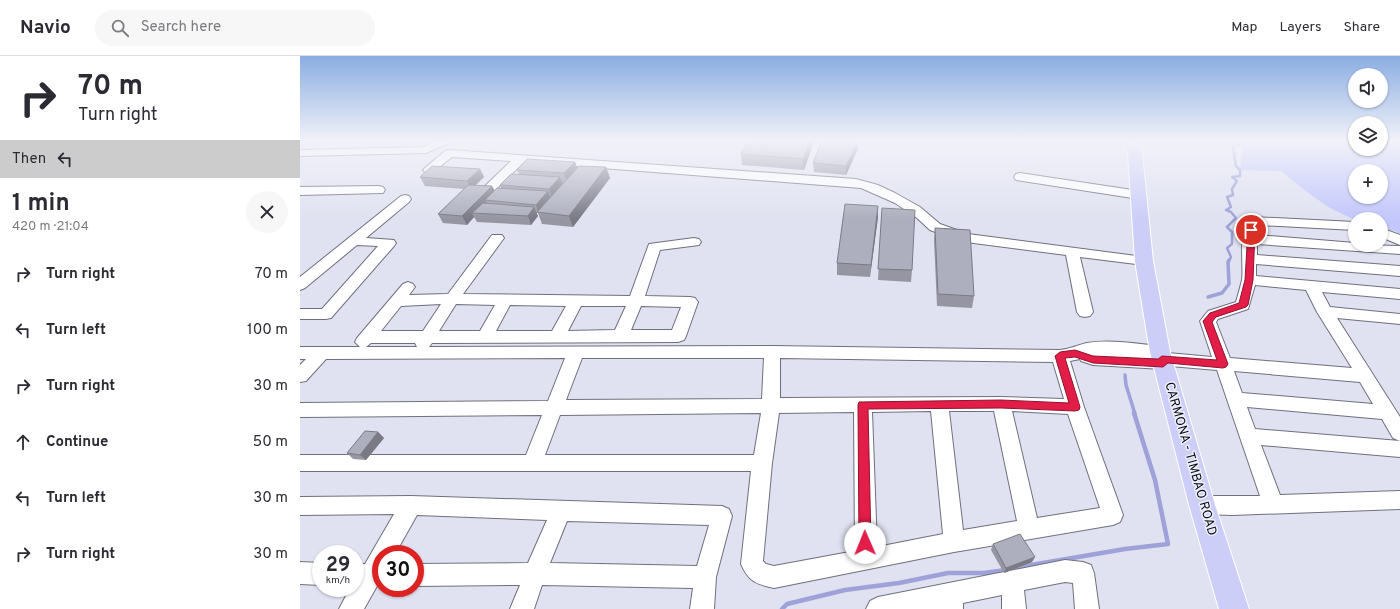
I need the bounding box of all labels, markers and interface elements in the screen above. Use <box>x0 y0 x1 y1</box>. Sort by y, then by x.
search box <box>95 10 375 46</box>
text: Navio <box>20 16 71 40</box>
icon: search <box>109 17 131 39</box>
text: Search here <box>141 18 221 37</box>
text: Map <box>1231 19 1257 36</box>
text: Layers <box>1279 19 1321 36</box>
text: Share <box>1343 19 1380 36</box>
map controls <box>1348 68 1388 252</box>
button: sound <box>1348 68 1388 108</box>
text: 70 m <box>78 69 143 105</box>
icon: right <box>12 72 64 124</box>
text: Turn right <box>78 104 158 127</box>
button: layers <box>1348 116 1388 156</box>
icon: left <box>54 148 76 170</box>
text: Then <box>12 150 46 169</box>
button: + <box>1348 164 1388 204</box>
text: 1 min <box>12 189 70 219</box>
button: close <box>246 191 288 233</box>
button: − <box>1348 212 1388 252</box>
pin <box>1234 213 1268 247</box>
text: 420 m · 21:04 <box>12 219 89 235</box>
icon: arrive <box>1240 219 1262 241</box>
icon: right <box>12 263 34 285</box>
text: Turn right <box>46 265 115 284</box>
text: 70 m <box>255 265 288 284</box>
icon: left <box>12 319 34 341</box>
text: Turn left <box>46 321 106 340</box>
text: 100 m <box>247 321 288 340</box>
icon: right <box>12 375 34 397</box>
text: Turn right <box>46 377 115 396</box>
text: 30 m <box>253 377 288 396</box>
street label: CARMONA - TIMBAO ROAD <box>1160 380 1220 538</box>
icon: ahead <box>12 431 34 453</box>
text: Continue <box>46 433 108 452</box>
text: 50 m <box>253 433 288 452</box>
icon: left <box>12 487 34 509</box>
text: Turn left <box>46 489 106 508</box>
text: 30 m <box>253 489 288 508</box>
position arrow <box>844 522 886 564</box>
icon: right <box>12 543 34 565</box>
text: Turn right <box>46 545 115 564</box>
text: 30 m <box>253 545 288 564</box>
speed limit sign: 30 <box>372 545 424 597</box>
text: 29 <box>326 553 350 579</box>
text: km/h <box>326 574 350 587</box>

